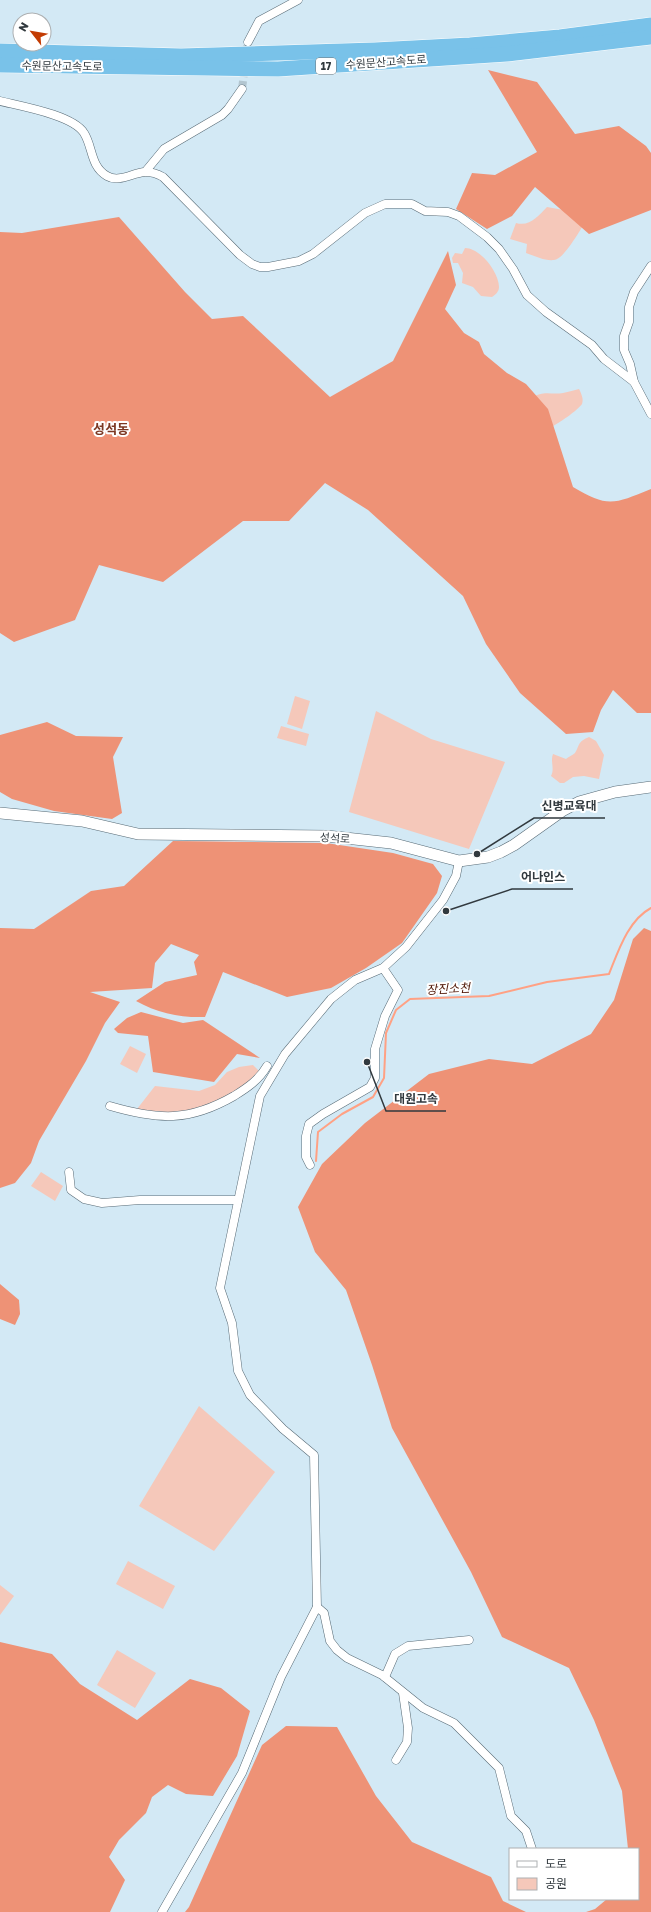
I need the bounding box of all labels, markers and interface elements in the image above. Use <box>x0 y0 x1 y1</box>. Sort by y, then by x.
north arrow <box>12 12 52 52</box>
text: N <box>15 20 31 34</box>
street label: 수원문산고속도로 <box>345 52 427 71</box>
street label: 수원문산고속도로 <box>21 58 103 73</box>
road number: 17 <box>316 58 336 74</box>
district label: 성석동 <box>93 421 129 437</box>
callout: 신병교육대 <box>534 794 605 818</box>
text: 신병교육대 <box>541 798 597 813</box>
street label: 성석로 <box>319 830 351 845</box>
callout: 어나인스 <box>512 865 573 889</box>
text: 어나인스 <box>521 869 565 884</box>
water label: 장진소천 <box>426 980 472 997</box>
callout: 대원고속 <box>386 1087 446 1111</box>
text: 대원고속 <box>394 1091 438 1106</box>
legend <box>509 1848 639 1900</box>
text: 도로 <box>545 1856 567 1871</box>
text: 공원 <box>545 1876 567 1891</box>

